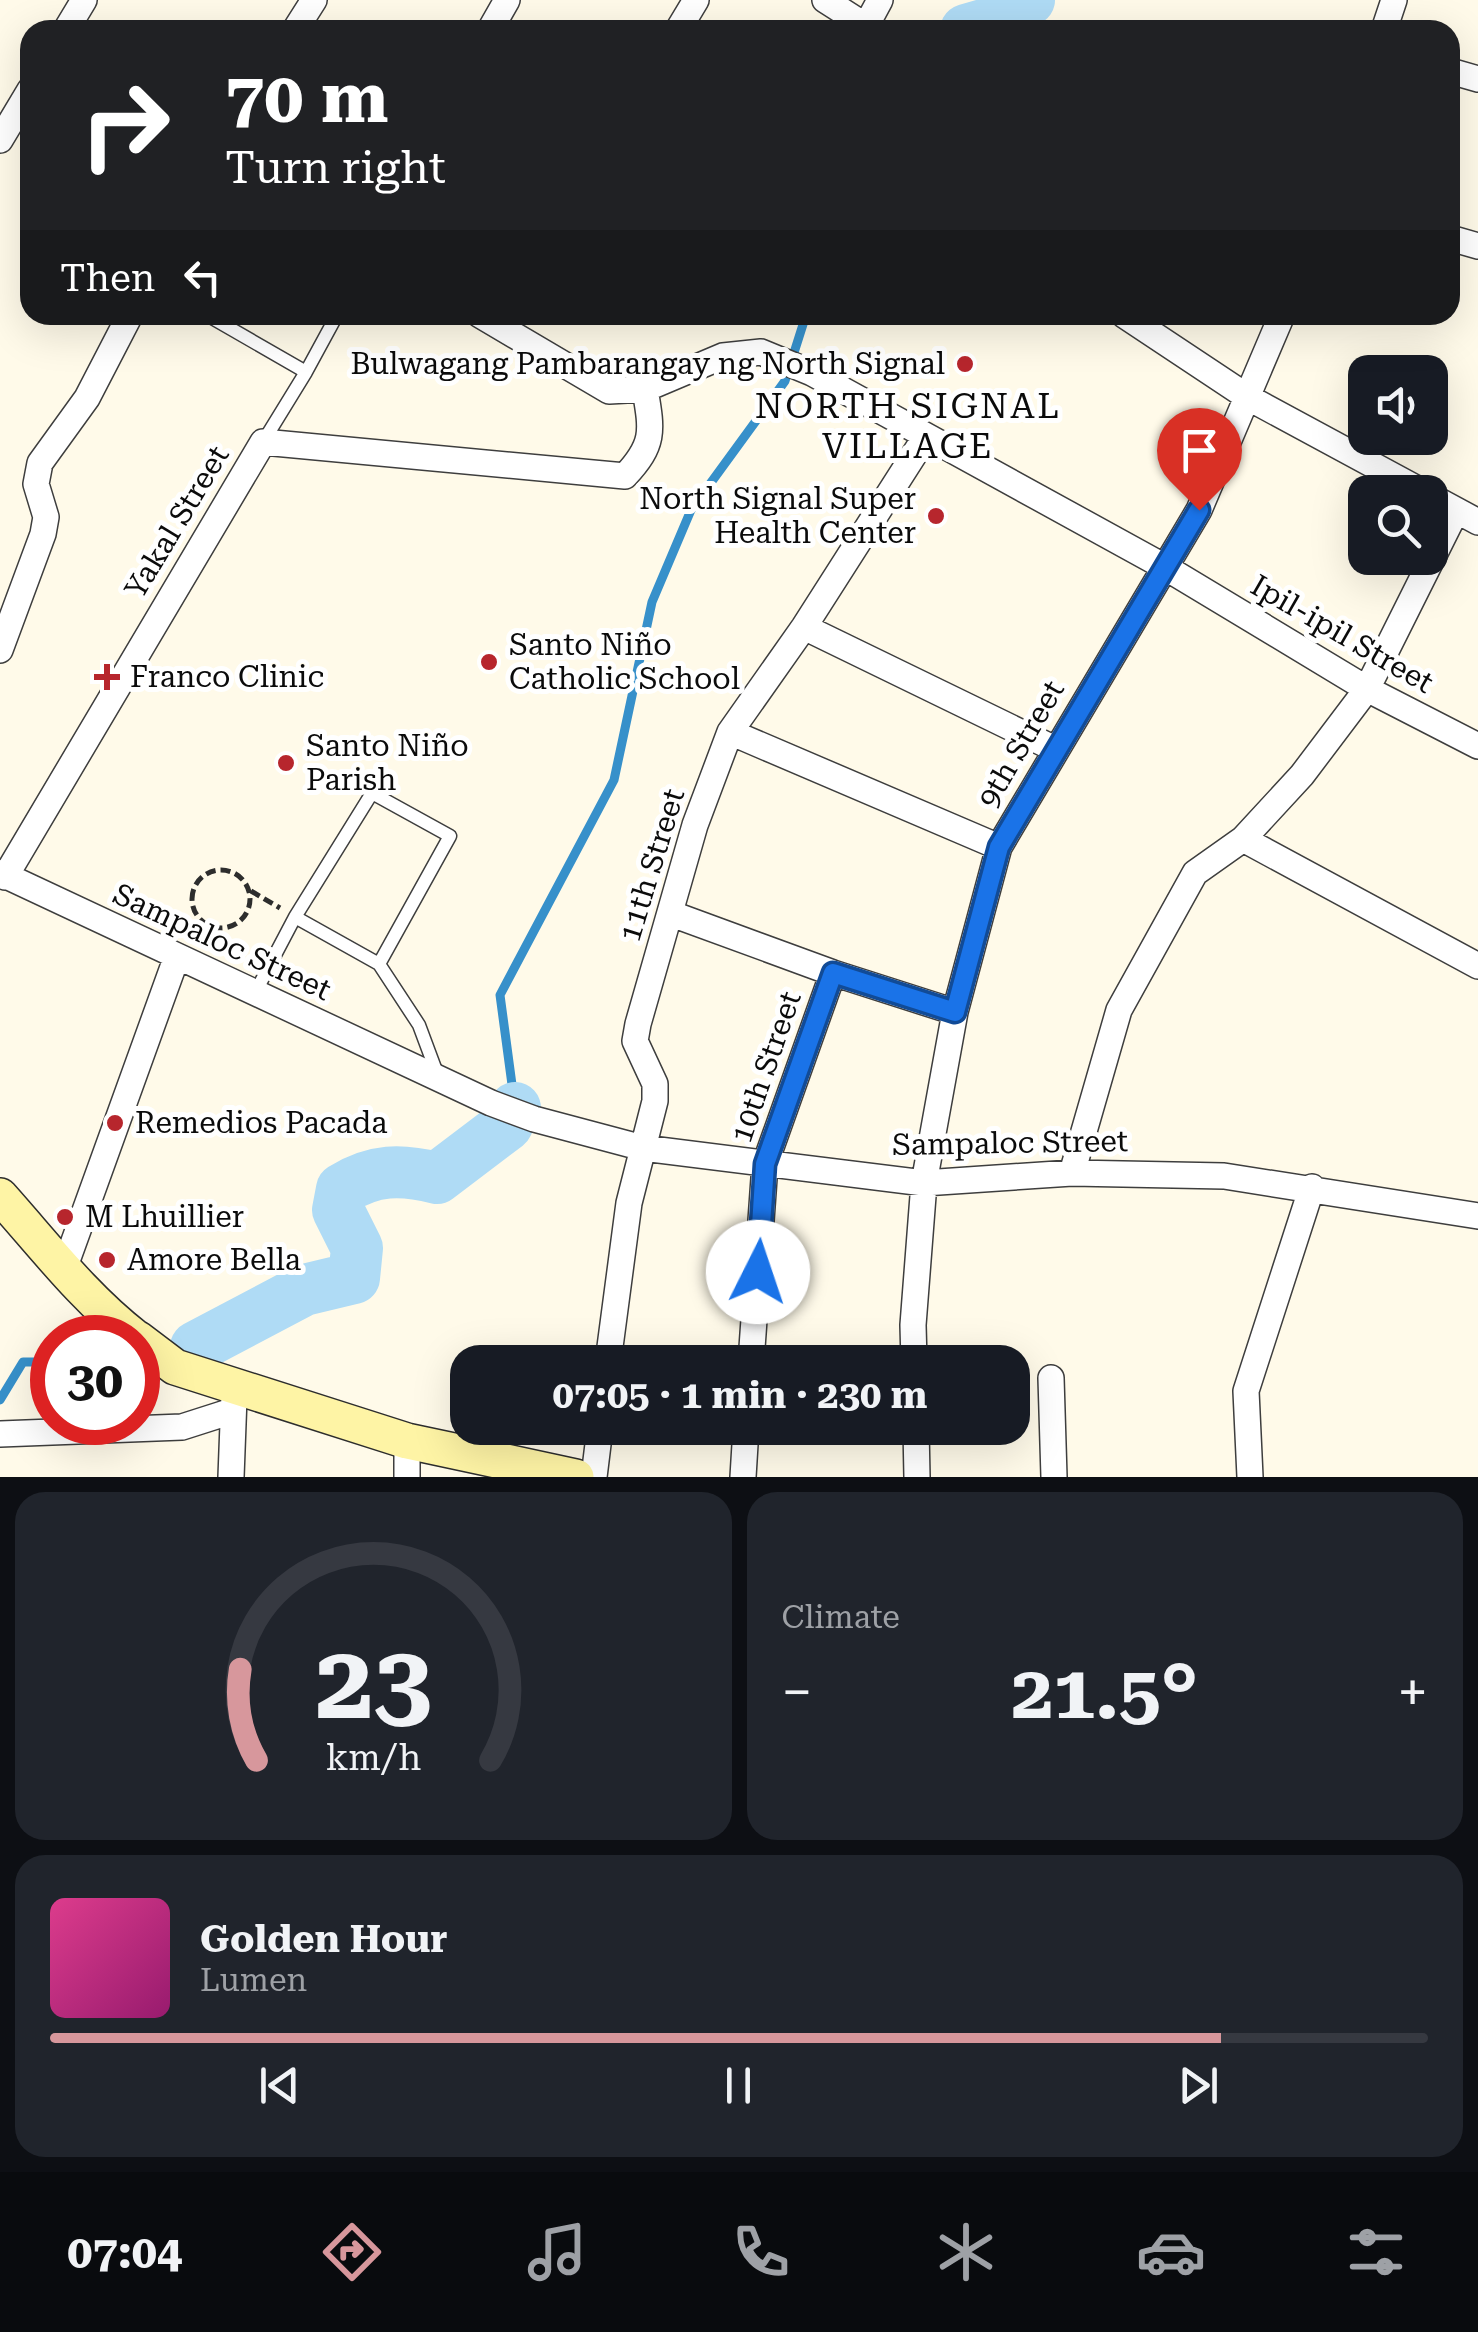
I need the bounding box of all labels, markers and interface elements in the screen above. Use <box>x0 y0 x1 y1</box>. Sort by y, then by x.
text: 70 m <box>225 57 389 139</box>
icon: right <box>60 60 190 190</box>
text: Turn right <box>225 141 446 194</box>
icon: left <box>175 250 230 305</box>
text: Then <box>60 256 155 300</box>
place label: Bulwagang Pambarangay ng North Signal <box>351 346 945 381</box>
marker: Bulwagang Pambarangay ng North Signal <box>954 353 976 375</box>
map controls <box>1348 355 1448 575</box>
button: sound <box>1348 355 1448 455</box>
district label: NORTH SIGNAL VILLAGE <box>755 386 1061 467</box>
pin <box>1157 408 1242 511</box>
icon: arrive <box>1172 423 1227 478</box>
street label: Yakal Street <box>117 439 236 604</box>
button: search <box>1348 475 1448 575</box>
place label: North Signal Super Health Center <box>639 481 916 550</box>
marker: North Signal Super Health Center <box>925 505 947 527</box>
street label: Ipil-ipil Street <box>1245 567 1440 700</box>
place label: Santo Niño Catholic School <box>509 627 740 696</box>
marker: Santo Niño Catholic School <box>478 651 500 673</box>
place label: Franco Clinic <box>130 659 324 694</box>
marker: Franco Clinic <box>94 664 120 690</box>
street label: 9th Street <box>970 674 1071 814</box>
place label: Santo Niño Parish <box>306 728 469 797</box>
marker: Santo Niño Parish <box>275 752 297 774</box>
street label: 11th Street <box>612 784 691 945</box>
street label: Sampaloc Street <box>108 876 337 1007</box>
street label: 10th Street <box>723 987 808 1147</box>
place label: Remedios Pacada <box>135 1105 388 1140</box>
marker: Remedios Pacada <box>104 1112 126 1134</box>
street label: Sampaloc Street <box>892 1123 1128 1162</box>
place label: M Lhuillier <box>85 1199 244 1234</box>
marker: M Lhuillier <box>54 1206 76 1228</box>
position arrow <box>706 1220 810 1324</box>
place label: Amore Bella <box>127 1242 301 1277</box>
marker: Amore Bella <box>96 1249 118 1271</box>
speed limit sign: 30 <box>30 1315 160 1445</box>
text: 07:05 · 1 min · 230 m <box>553 1373 927 1417</box>
text: Climate <box>782 1598 900 1636</box>
text: 23 <box>315 1622 431 1743</box>
text: 21.5° <box>1011 1648 1198 1736</box>
text: − <box>782 1660 812 1724</box>
text: + <box>1397 1660 1428 1724</box>
text: km/h <box>325 1737 421 1779</box>
text: Golden Hour <box>200 1917 448 1961</box>
text: Lumen <box>200 1961 307 1999</box>
icon: previous <box>252 2058 307 2113</box>
icon: pause <box>711 2058 766 2113</box>
icon: next <box>1171 2058 1226 2113</box>
icon: directions <box>317 2217 387 2287</box>
icon: music <box>522 2217 592 2287</box>
icon: phone <box>726 2217 796 2287</box>
icon: climate <box>931 2217 1001 2287</box>
icon: car <box>1136 2217 1206 2287</box>
icon: filters <box>1341 2217 1411 2287</box>
text: 07:04 <box>67 2226 182 2279</box>

